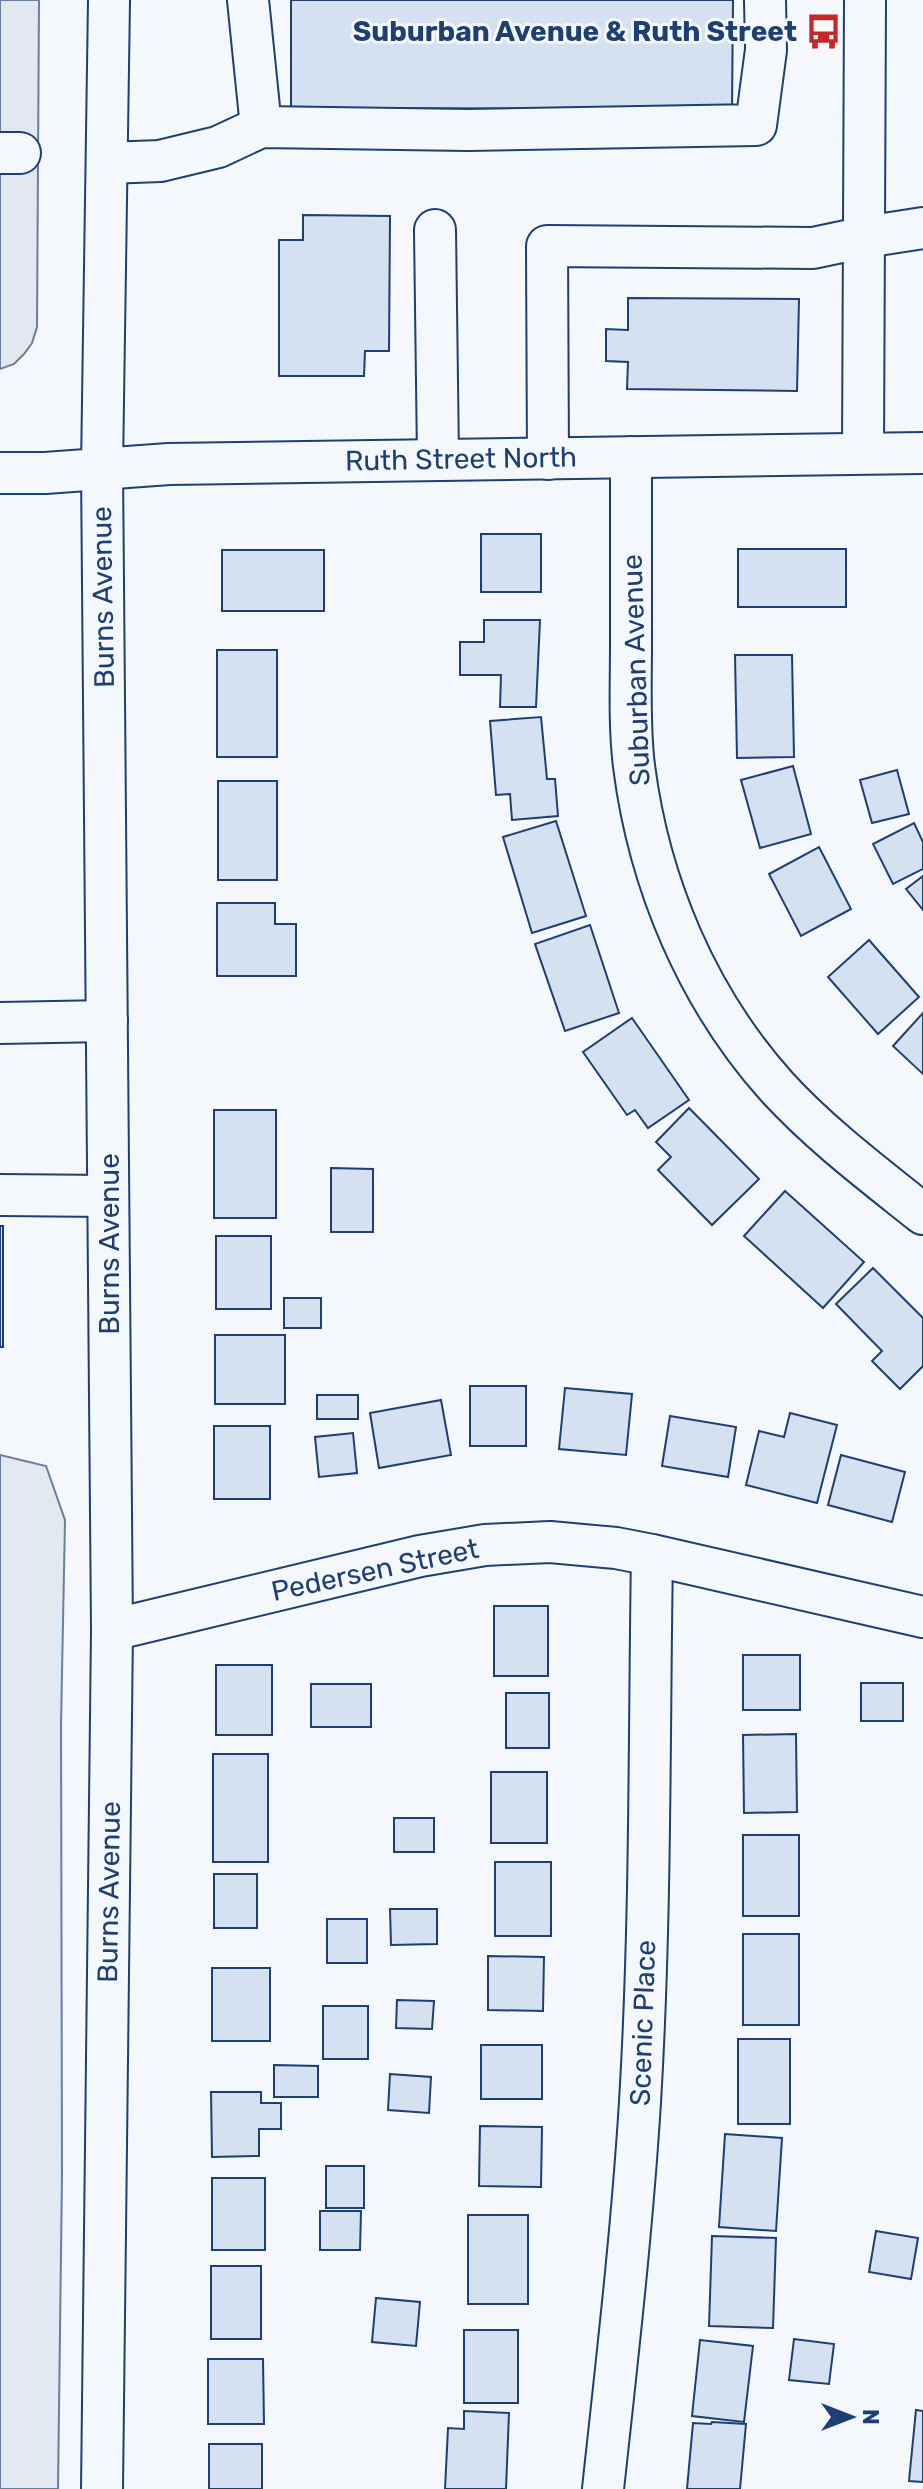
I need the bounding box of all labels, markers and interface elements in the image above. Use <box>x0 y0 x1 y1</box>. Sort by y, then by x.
bus stop icon: Suburban Avenue & Ruth Street <box>804 12 842 50</box>
place label: Suburban Avenue & Ruth Street <box>353 15 797 48</box>
street label: Ruth Street North <box>345 440 577 478</box>
street label: Burns Avenue <box>85 506 121 688</box>
street label: Suburban Avenue <box>615 554 657 786</box>
street label: Burns Avenue <box>93 1153 126 1335</box>
street label: Pedersen Street <box>268 1532 482 1608</box>
street label: Burns Avenue <box>91 1801 127 1983</box>
street label: Scenic Place <box>624 1939 662 2107</box>
north arrow <box>811 2377 891 2457</box>
text: N <box>857 2409 884 2425</box>

